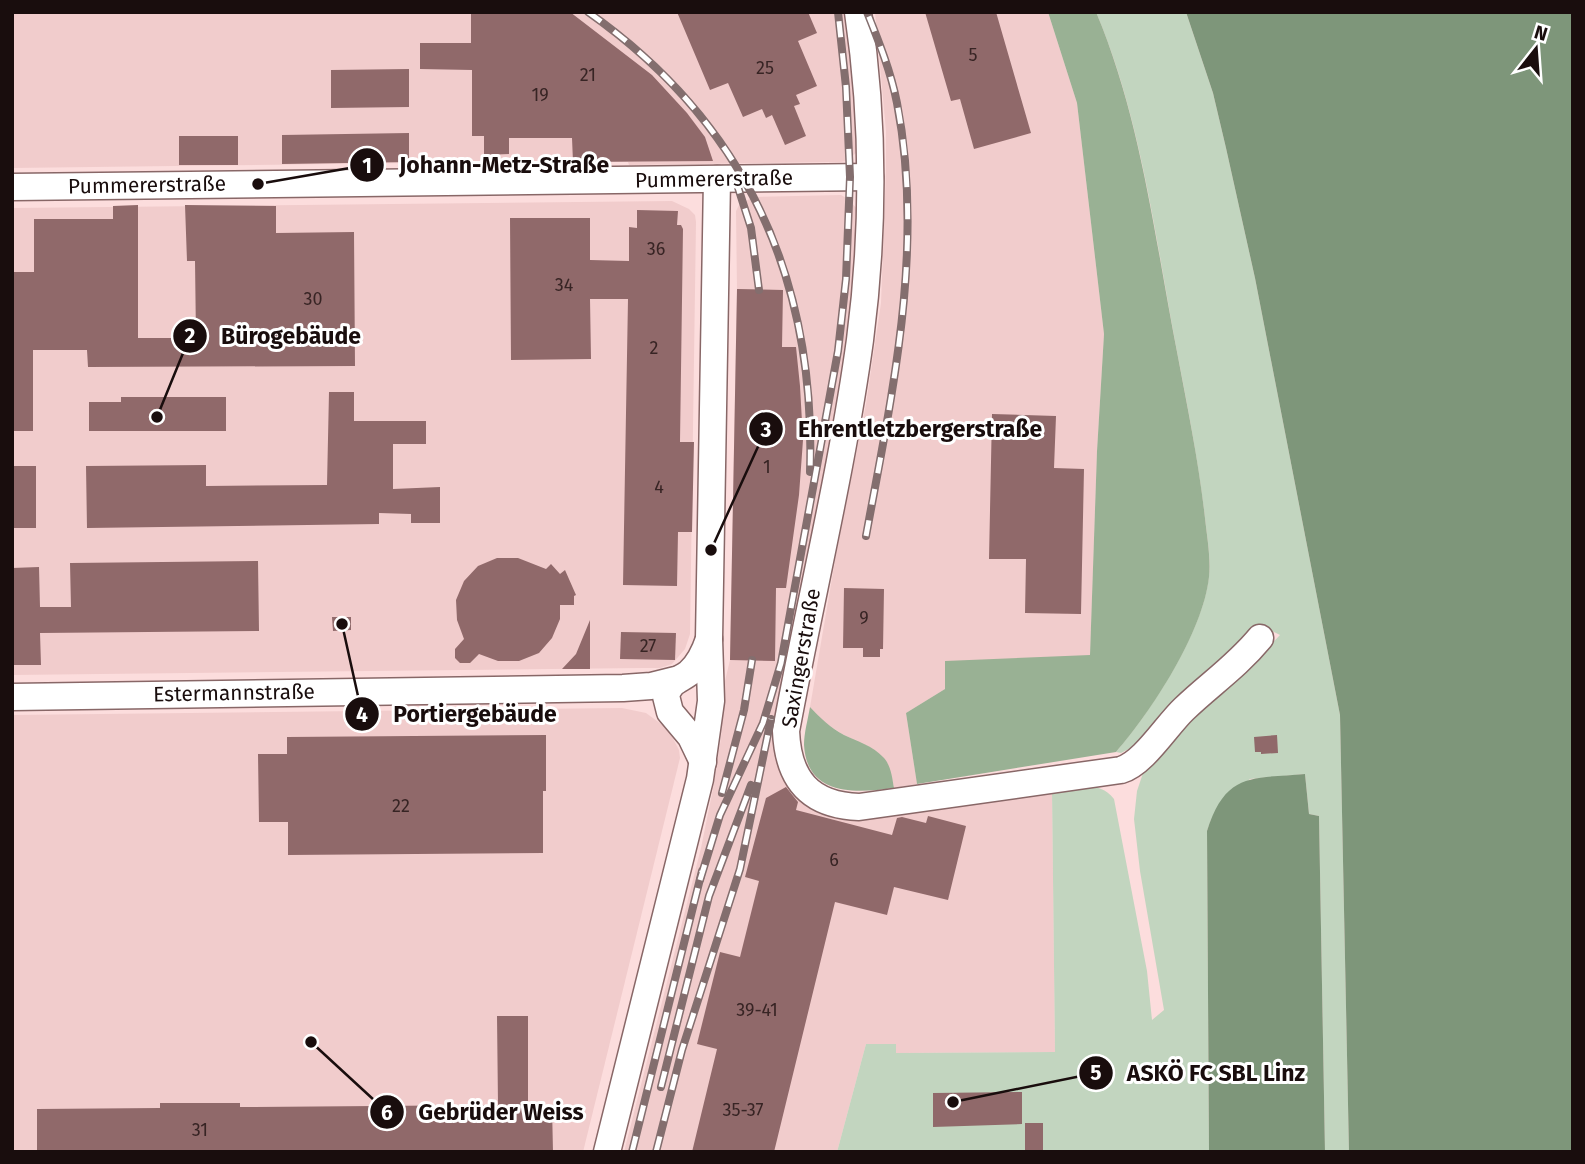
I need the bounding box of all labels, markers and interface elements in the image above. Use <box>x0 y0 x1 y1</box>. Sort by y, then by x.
north arrow <box>1501 14 1571 84</box>
text: N <box>1531 20 1550 46</box>
house number: 5 <box>968 44 978 66</box>
house number: 25 <box>756 57 774 79</box>
house number: 21 <box>580 64 596 86</box>
house number: 19 <box>531 84 549 106</box>
callout: Johann-Metz-Straße <box>349 143 623 187</box>
text: Johann-Metz-Straße <box>398 151 609 179</box>
text: 1 <box>362 153 372 179</box>
street label: Pummererstraße <box>635 165 793 193</box>
street label: Pummererstraße <box>68 171 226 199</box>
house number: 36 <box>647 238 665 260</box>
house number: 34 <box>555 274 574 296</box>
house number: 30 <box>303 288 323 310</box>
callout: Bürogebäude <box>172 314 375 358</box>
text: Bürogebäude <box>221 322 361 350</box>
text: 2 <box>185 323 196 349</box>
house number: 2 <box>650 337 659 359</box>
callout: Ehrentletzbergerstraße <box>749 407 1056 451</box>
text: Ehrentletzbergerstraße <box>798 415 1042 443</box>
text: 3 <box>760 417 772 443</box>
house number: 1 <box>763 456 771 478</box>
house number: 4 <box>654 476 664 498</box>
street label: Saxingerstraße <box>776 586 826 730</box>
house number: 9 <box>859 607 869 629</box>
house number: 27 <box>640 635 656 657</box>
street label: Estermannstraße <box>153 679 315 707</box>
callout: Portiergebäude <box>344 692 570 736</box>
text: Portiergebäude <box>393 700 557 728</box>
text: 4 <box>356 702 368 728</box>
house number: 22 <box>392 795 410 817</box>
house number: 6 <box>829 849 839 871</box>
house number: 39-41 <box>736 999 778 1021</box>
callout: ASKÖ FC SBL Linz <box>1078 1051 1319 1095</box>
text: ASKÖ FC SBL Linz <box>1126 1059 1306 1087</box>
text: 5 <box>1090 1060 1102 1086</box>
callout: Gebrüder Weiss <box>369 1090 598 1134</box>
text: Gebrüder Weiss <box>418 1098 584 1126</box>
house number: 35-37 <box>722 1099 764 1121</box>
text: 6 <box>381 1100 393 1126</box>
house number: 31 <box>192 1119 208 1141</box>

